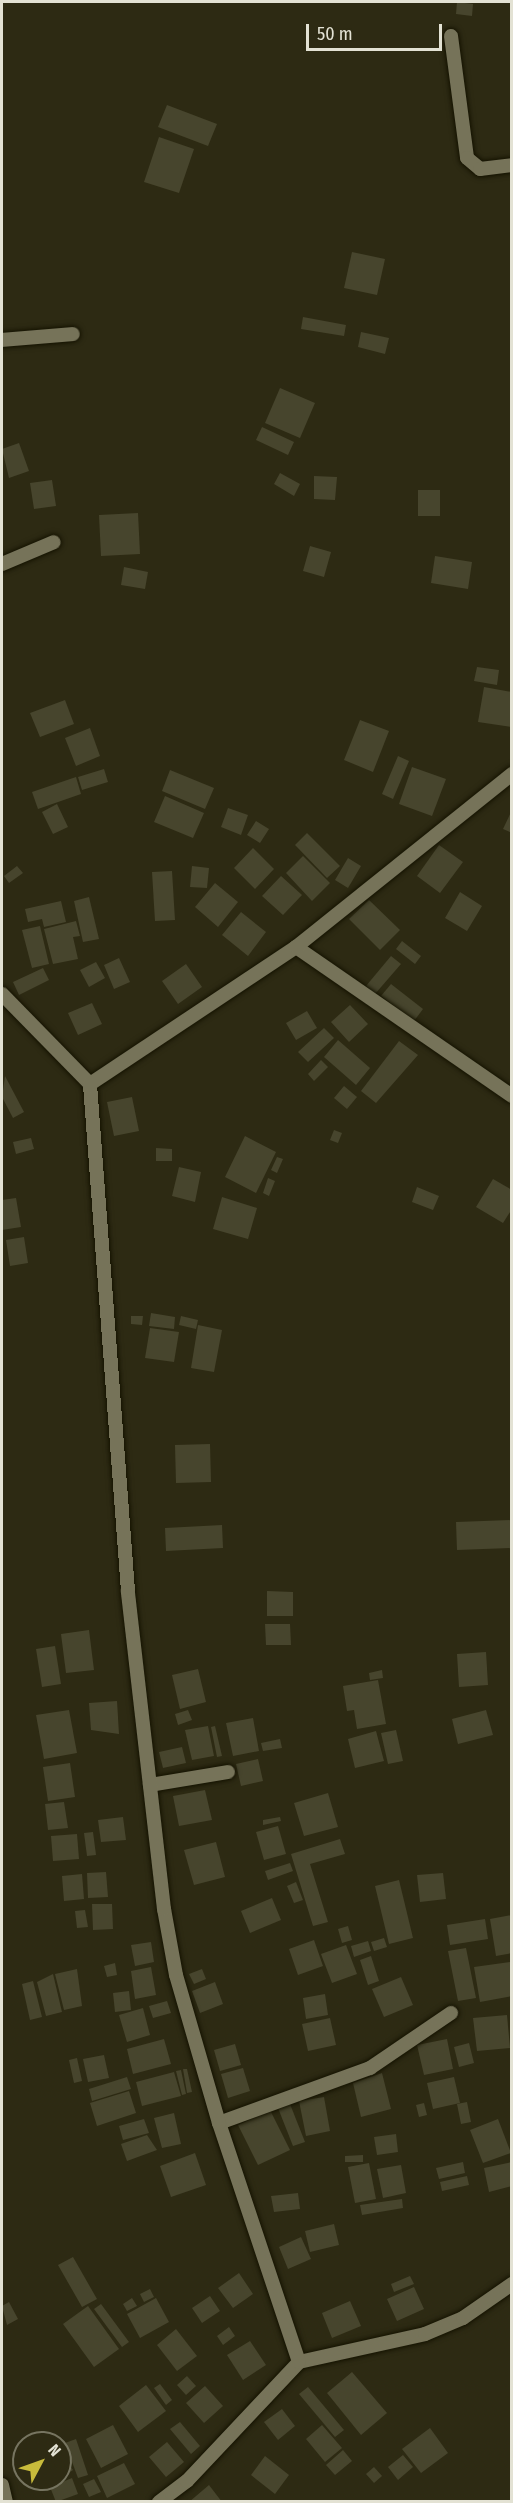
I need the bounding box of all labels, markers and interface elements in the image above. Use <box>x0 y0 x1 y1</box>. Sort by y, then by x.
scale bar <box>309 12 446 50</box>
text: 50 m <box>317 23 353 45</box>
north arrow <box>12 2431 72 2491</box>
text: N <box>44 2440 65 2460</box>

